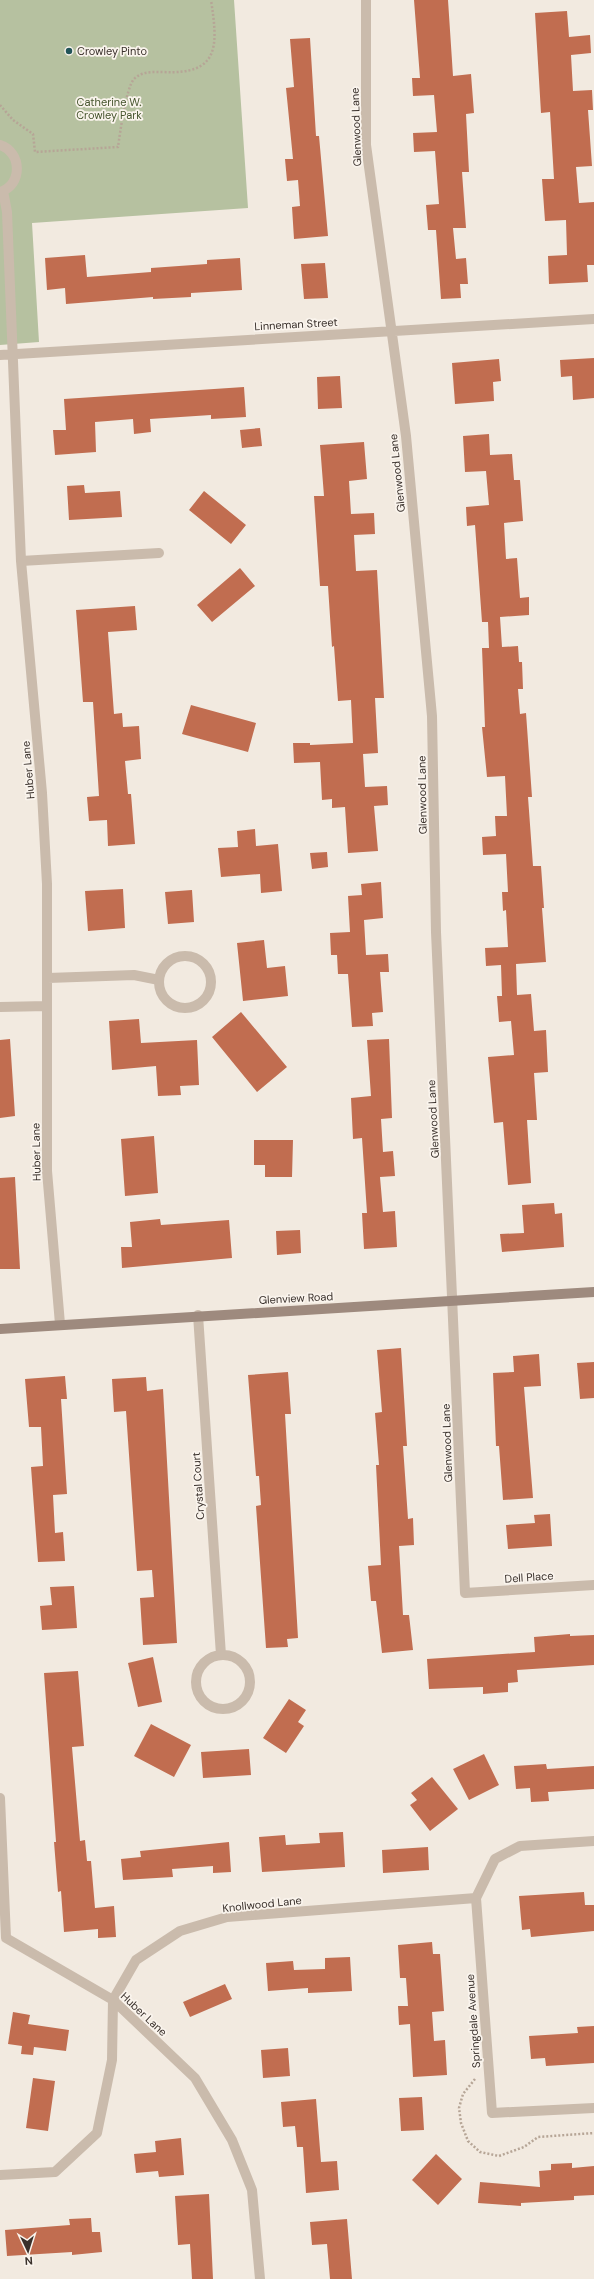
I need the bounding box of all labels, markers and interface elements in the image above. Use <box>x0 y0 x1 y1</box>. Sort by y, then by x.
place label: Crowley Pinto <box>77 44 147 58</box>
marker: Crowley Pinto <box>64 46 74 56</box>
street label: Glenwood Lane <box>348 87 364 167</box>
park label: Catherine W. Crowley Park <box>76 95 142 122</box>
street label: Linneman Street <box>254 315 338 333</box>
street label: Glenwood Lane <box>386 433 408 513</box>
street label: Huber Lane <box>18 740 38 800</box>
street label: Glenwood Lane <box>414 756 430 834</box>
street label: Glenwood Lane <box>424 1079 442 1159</box>
street label: Huber Lane <box>28 1123 44 1181</box>
street label: Glenview Road <box>258 1289 334 1307</box>
street label: Glenwood Lane <box>439 1403 455 1483</box>
street label: Crystal Court <box>189 1452 207 1520</box>
street label: Dell Place <box>504 1568 554 1586</box>
street label: Knollwood Lane <box>222 1893 302 1915</box>
street label: Springdale Avenue <box>463 1974 483 2068</box>
street label: Huber Lane <box>118 1989 170 2039</box>
north arrow <box>8 2231 48 2271</box>
text: N <box>24 2254 33 2268</box>

